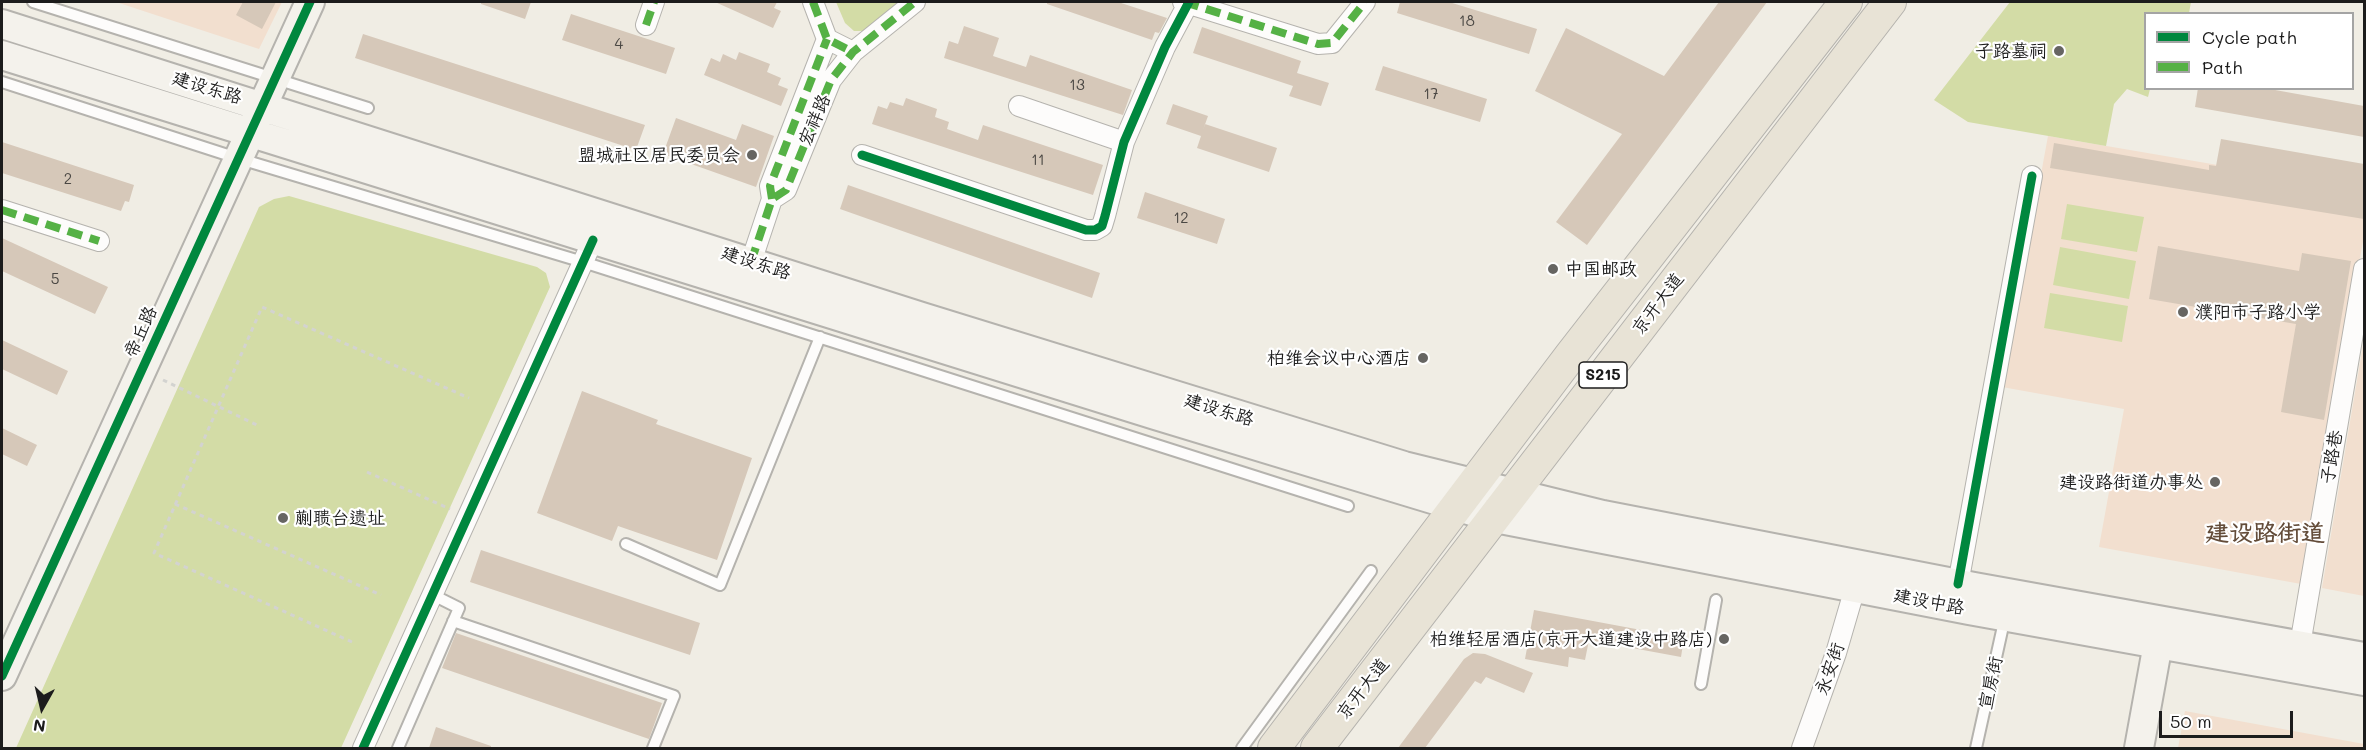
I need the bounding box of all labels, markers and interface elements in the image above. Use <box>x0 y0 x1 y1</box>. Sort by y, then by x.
house number: 18 <box>1459 12 1475 30</box>
legend <box>2144 12 2354 90</box>
text: Cycle path <box>2202 25 2297 49</box>
house number: 4 <box>615 35 623 53</box>
place label: 子路墓祠 <box>1975 40 2047 62</box>
marker: 子路墓祠 <box>2052 44 2066 58</box>
text: Path <box>2202 55 2242 79</box>
street label: 建设东路 <box>169 67 245 109</box>
house number: 13 <box>1069 76 1085 94</box>
house number: 17 <box>1423 85 1439 103</box>
street label: 宏祥路 <box>795 91 835 149</box>
place label: 盟城社区居民委员会 <box>578 144 740 166</box>
marker: 盟城社区居民委员会 <box>745 148 759 162</box>
house number: 11 <box>1031 151 1045 169</box>
house number: 2 <box>64 170 72 188</box>
house number: 12 <box>1173 209 1189 227</box>
street label: 建设东路 <box>718 242 794 284</box>
place label: 中国邮政 <box>1565 258 1637 280</box>
marker: 中国邮政 <box>1546 262 1560 276</box>
street label: 京开大道 <box>1628 269 1688 339</box>
house number: 5 <box>51 270 59 288</box>
place label: 濮阳市子路小学 <box>2195 301 2321 323</box>
street label: 帝丘路 <box>120 303 162 361</box>
marker: 濮阳市子路小学 <box>2176 305 2190 319</box>
place label: 柏维会议中心酒店 <box>1267 347 1411 369</box>
marker: 柏维会议中心酒店 <box>1416 351 1430 365</box>
road number: S215 <box>1579 362 1627 388</box>
street label: 建设东路 <box>1181 389 1257 431</box>
street label: 子路巷 <box>2317 429 2347 485</box>
place label: 建设路街道办事处 <box>2059 471 2203 493</box>
marker: 建设路街道办事处 <box>2208 475 2222 489</box>
place label: 蒯聩台遗址 <box>295 507 385 529</box>
marker: 蒯聩台遗址 <box>276 511 290 525</box>
district label: 建设路街道 <box>2205 520 2325 548</box>
street label: 建设中路 <box>1892 585 1966 619</box>
place label: 柏维轻居酒店(京开大道建设中路店) <box>1430 628 1712 650</box>
marker: 柏维轻居酒店(京开大道建设中路店) <box>1717 632 1731 646</box>
street label: 永安街 <box>1811 640 1849 698</box>
street label: 京开大道 <box>1332 654 1394 724</box>
street label: 宣房街 <box>1975 654 2007 712</box>
north arrow <box>12 678 72 738</box>
scale bar <box>2162 699 2296 737</box>
text: 50 m <box>2170 709 2212 733</box>
text: N <box>32 715 47 738</box>

